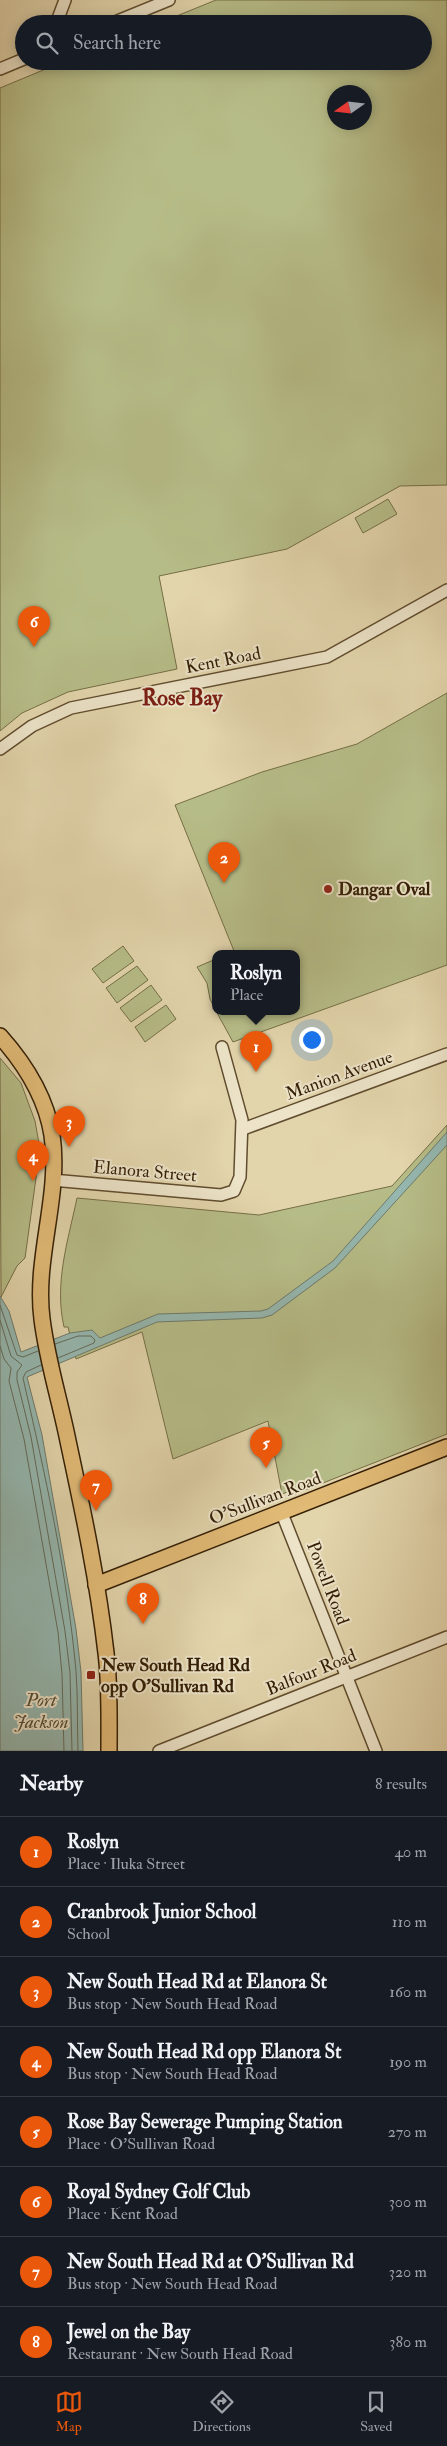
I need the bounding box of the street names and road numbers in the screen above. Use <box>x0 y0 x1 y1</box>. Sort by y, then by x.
street label: Kent Road <box>183 642 263 679</box>
street label: Manion Avenue <box>282 1045 396 1106</box>
street label: Elanora Street <box>92 1156 198 1188</box>
street label: O'Sullivan Road <box>206 1467 325 1530</box>
street label: Powell Road <box>301 1538 354 1628</box>
street label: Balfour Road <box>263 1644 360 1701</box>

